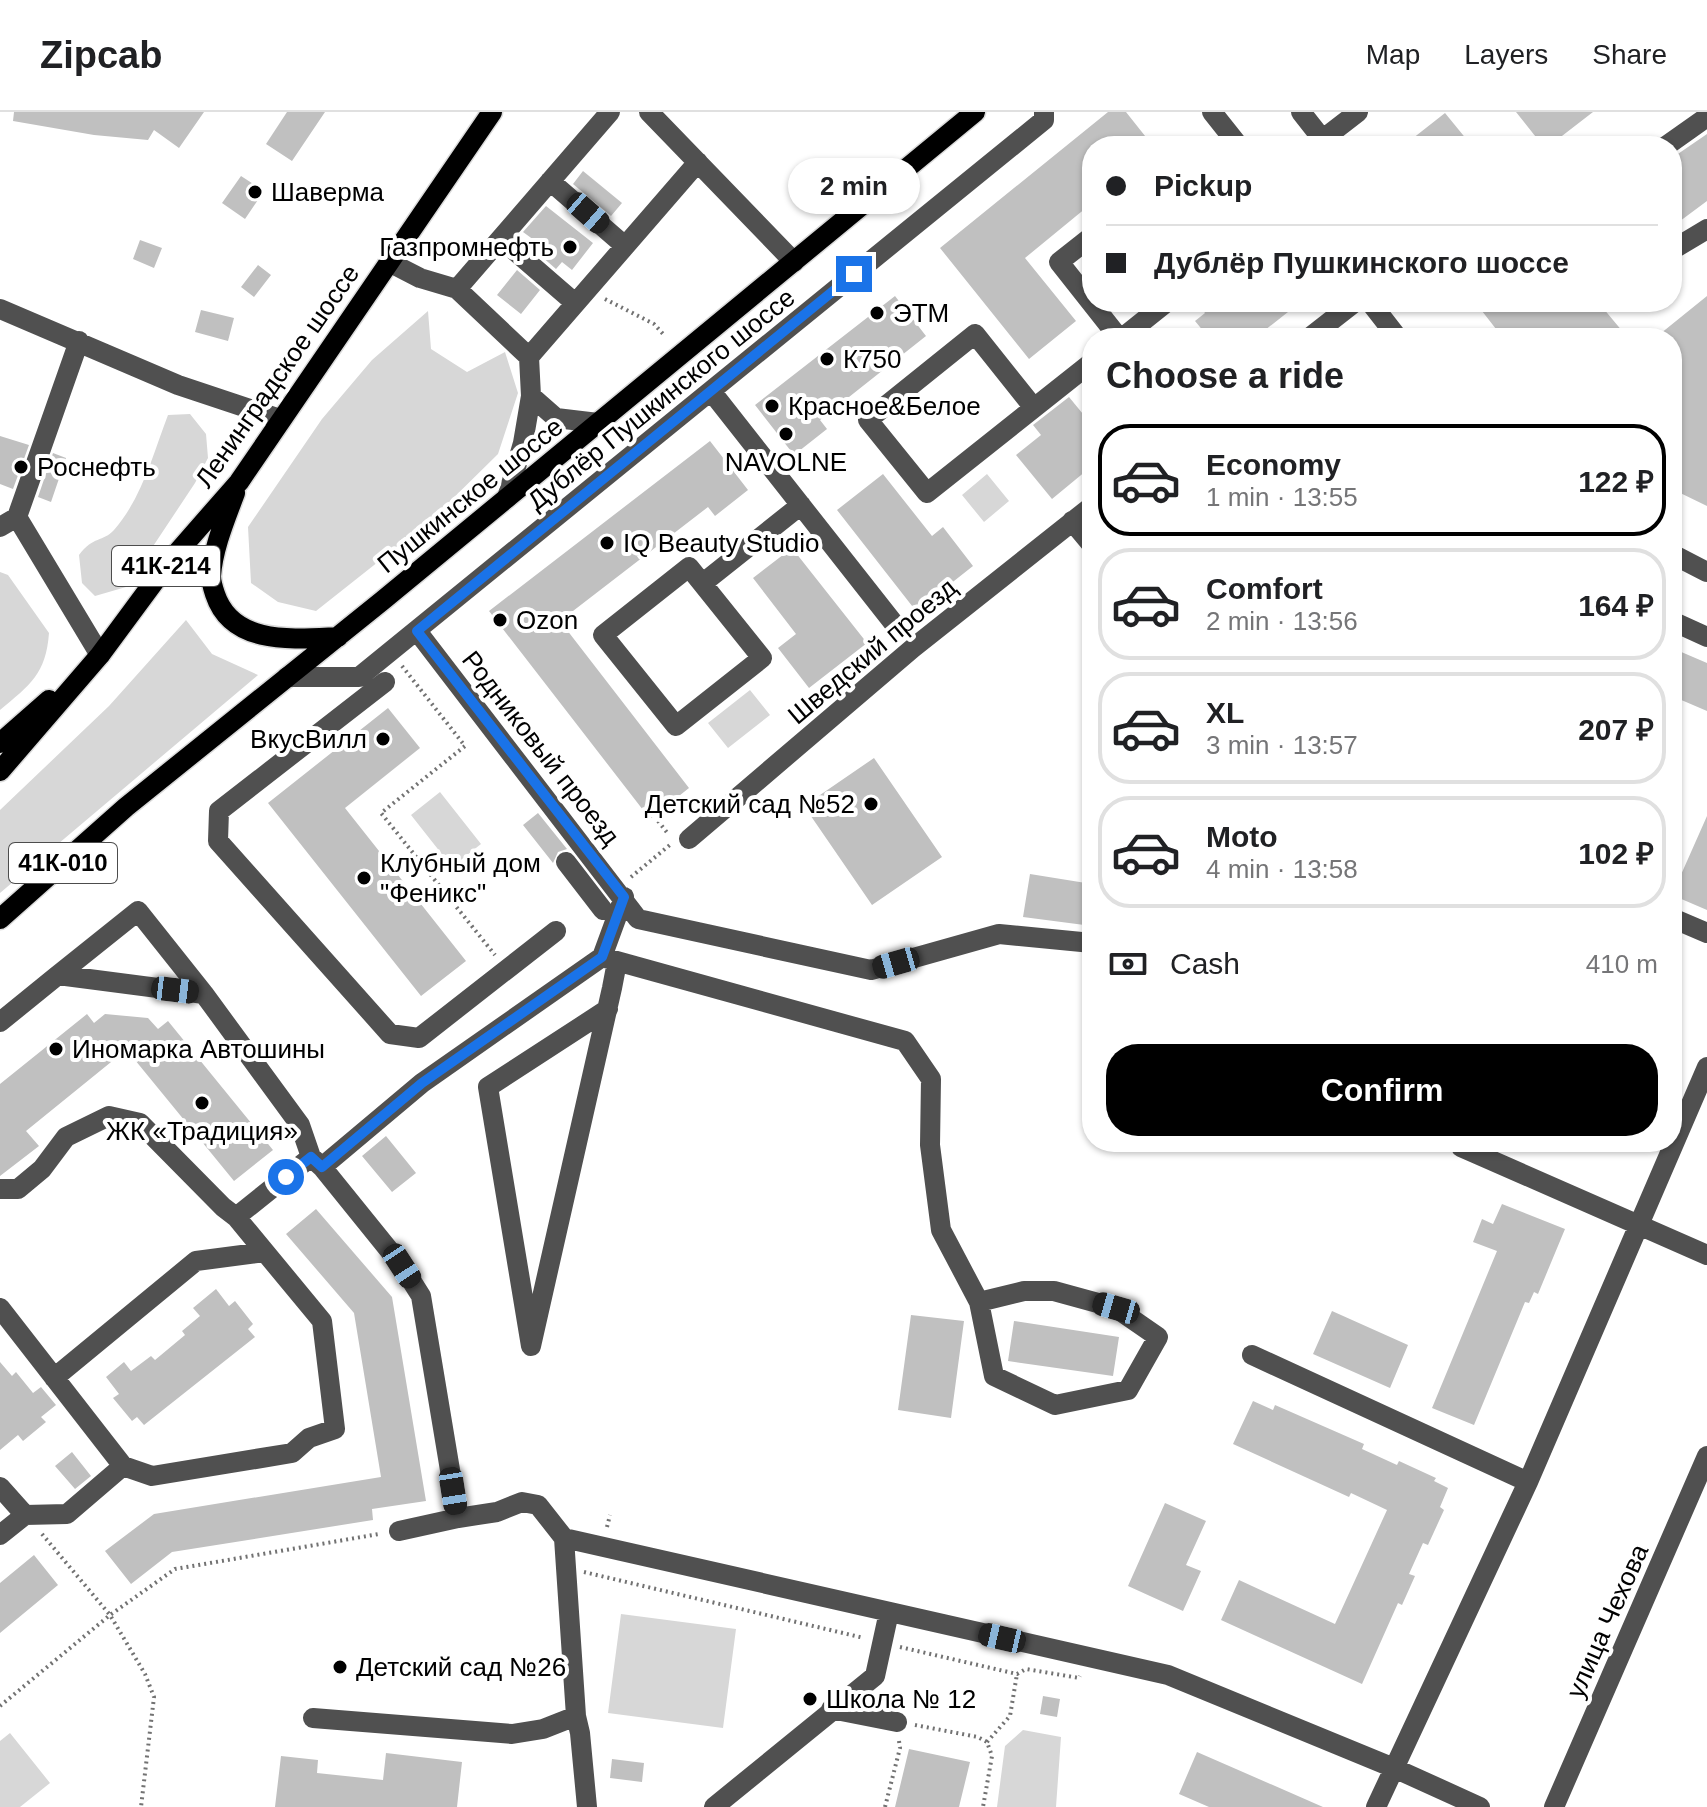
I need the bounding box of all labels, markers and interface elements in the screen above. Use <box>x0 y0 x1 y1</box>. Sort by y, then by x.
text: Zipcab <box>40 34 162 76</box>
text: Map <box>1366 39 1420 70</box>
text: Layers <box>1464 39 1548 70</box>
text: Share <box>1592 39 1667 70</box>
callout: 2 min <box>788 158 920 214</box>
text: Pickup <box>1154 169 1252 202</box>
text: 2 min <box>820 171 888 201</box>
place label: Шаверма <box>271 177 385 207</box>
marker: Шаверма <box>246 183 264 201</box>
car <box>562 188 614 238</box>
place label: Газпромнефть <box>379 232 554 262</box>
marker: Газпромнефть <box>561 238 579 256</box>
text: Дублёр Пушкинского шоссе <box>1154 246 1569 279</box>
route end <box>836 256 872 292</box>
street label: Ленинградское шоссе <box>189 259 365 493</box>
street label: Дублёр Пушкинского шоссе <box>521 282 801 516</box>
place label: ЭТМ <box>893 298 949 328</box>
marker: ЭТМ <box>868 304 886 322</box>
place label: К750 <box>843 344 902 374</box>
marker: К750 <box>818 350 836 368</box>
text: Choose a ride <box>1106 355 1344 396</box>
place label: Красное&Белое <box>788 391 981 421</box>
marker: Красное&Белое <box>763 397 781 415</box>
street label: Пушкинское шоссе <box>371 411 569 579</box>
marker: NAVOLNE <box>777 425 795 443</box>
icon: car <box>1110 444 1182 516</box>
place label: NAVOLNE <box>725 447 847 477</box>
text: Economy <box>1206 448 1341 481</box>
place label: Роснефть <box>37 452 156 482</box>
marker: Роснефть <box>12 458 30 476</box>
text: 122 ₽ <box>1578 465 1654 498</box>
text: 1 min · 13:55 <box>1206 482 1358 512</box>
place label: IQ Beauty Studio <box>623 528 820 558</box>
marker: IQ Beauty Studio <box>598 534 616 552</box>
road number: 41К-214 <box>112 546 220 586</box>
icon: car <box>1110 568 1182 640</box>
street label: Шведский проезд <box>782 572 962 730</box>
text: Comfort <box>1206 572 1323 605</box>
text: 164 ₽ <box>1578 589 1654 622</box>
place label: Ozon <box>516 605 578 635</box>
text: 2 min · 13:56 <box>1206 606 1358 636</box>
marker: Ozon <box>491 611 509 629</box>
street label: Родниковый проезд <box>456 645 626 851</box>
icon: car <box>1110 692 1182 764</box>
text: XL <box>1206 696 1244 729</box>
text: 207 ₽ <box>1578 713 1654 746</box>
place label: ВкусВилл <box>250 724 367 754</box>
marker: ВкусВилл <box>374 730 392 748</box>
text: 3 min · 13:57 <box>1206 730 1358 760</box>
place label: Детский сад №52 <box>645 789 855 819</box>
marker: Детский сад №52 <box>862 795 880 813</box>
icon: car <box>1110 816 1182 888</box>
text: Moto <box>1206 820 1278 853</box>
text: 102 ₽ <box>1578 837 1654 870</box>
road number: 41К-010 <box>9 843 117 883</box>
place label: Клубный дом "Феникс" <box>380 848 541 908</box>
text: 4 min · 13:58 <box>1206 854 1358 884</box>
marker: Клубный дом "Феникс" <box>355 869 373 887</box>
icon: cash <box>1106 942 1150 986</box>
car <box>870 945 922 981</box>
text: Cash <box>1170 947 1240 980</box>
text: 410 m <box>1586 949 1658 979</box>
car <box>150 975 200 1005</box>
place label: Иномарка Автошины <box>72 1034 325 1064</box>
marker: Иномарка Автошины <box>47 1040 65 1058</box>
button: Confirm <box>1106 1044 1658 1136</box>
marker: ЖК «Традиция» <box>193 1094 211 1112</box>
place label: ЖК «Традиция» <box>106 1116 298 1146</box>
route start <box>268 1159 304 1195</box>
car <box>379 1239 425 1293</box>
car <box>1090 1290 1142 1326</box>
car <box>437 1465 469 1517</box>
street label: улица Чехова <box>1560 1539 1654 1703</box>
car <box>976 1621 1028 1655</box>
place label: Детский сад №26 <box>356 1652 566 1682</box>
marker: Детский сад №26 <box>331 1658 349 1676</box>
place label: Школа № 12 <box>826 1684 976 1714</box>
marker: Школа № 12 <box>801 1690 819 1708</box>

